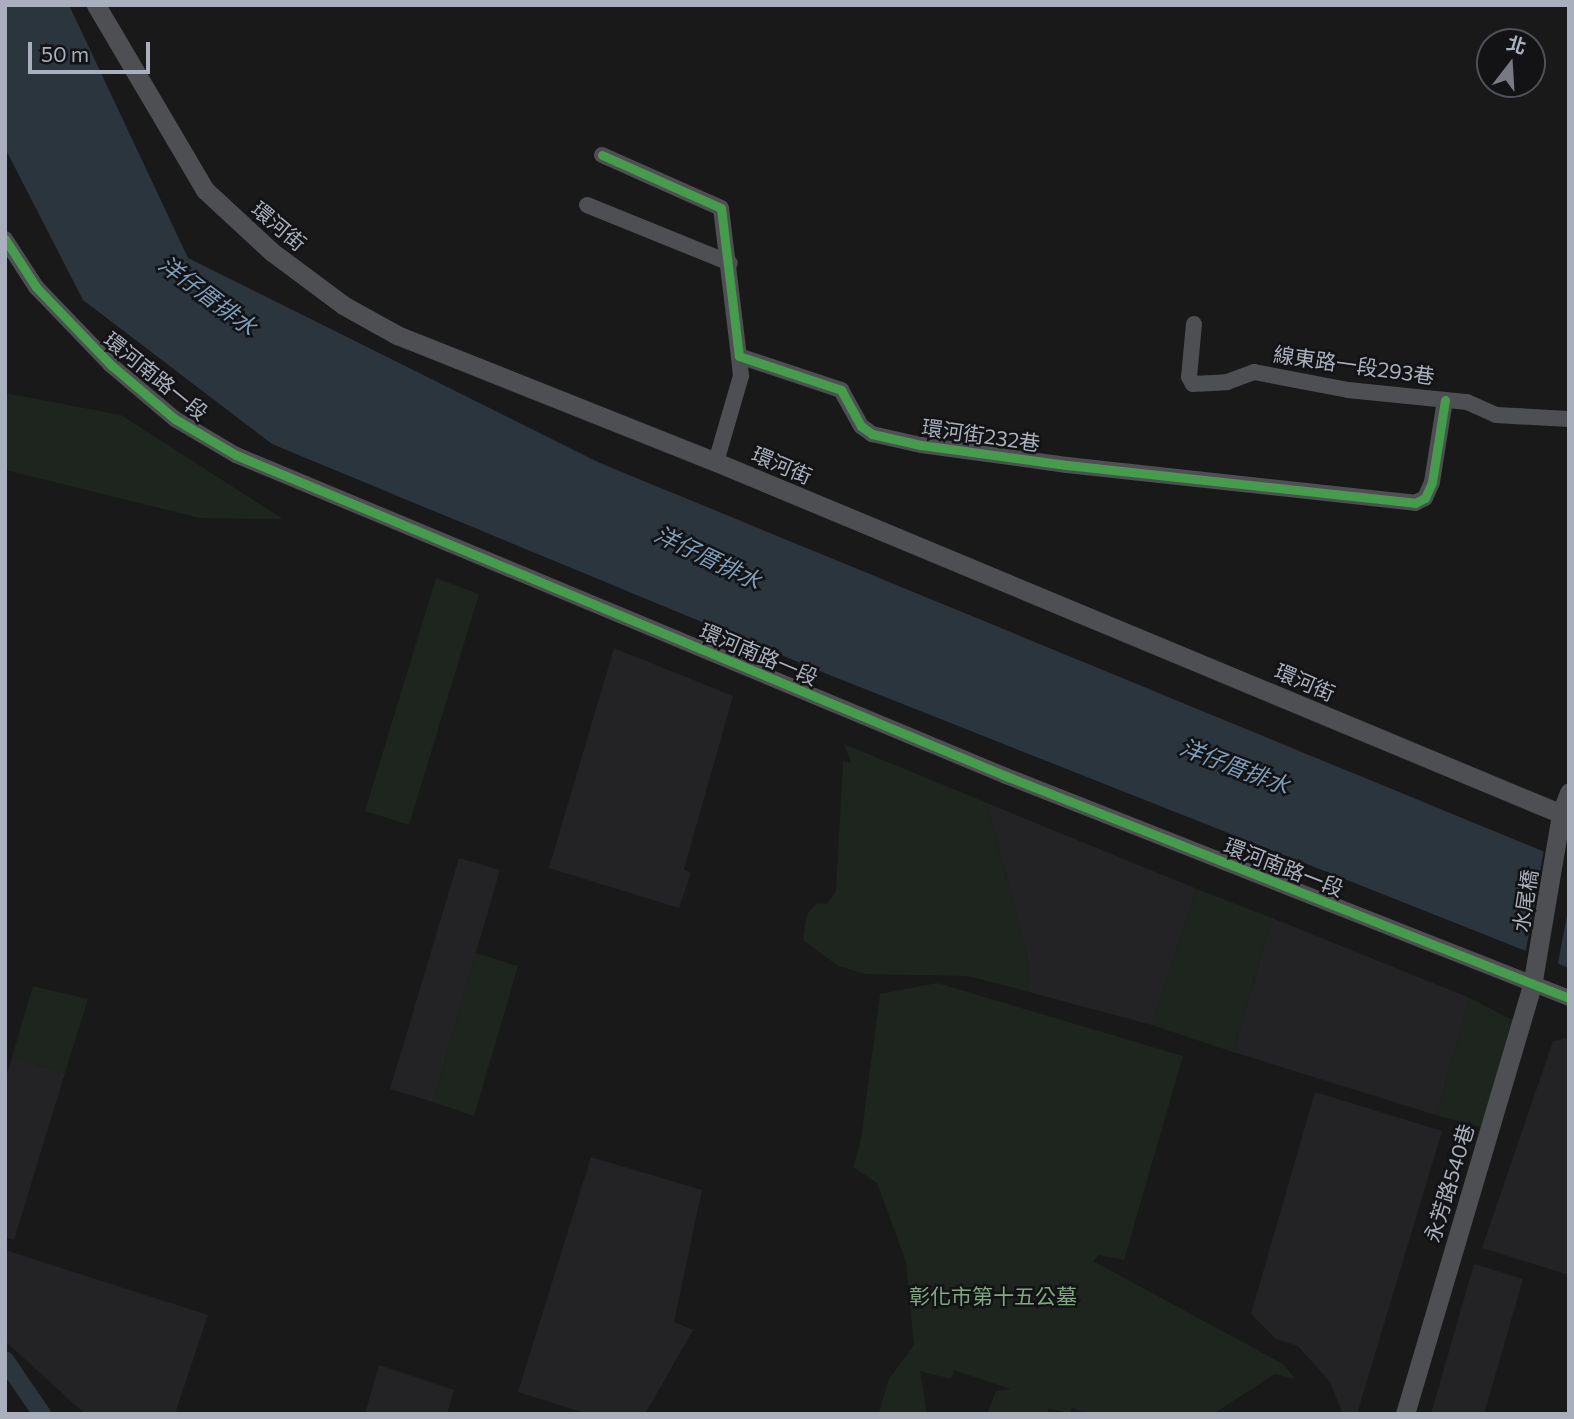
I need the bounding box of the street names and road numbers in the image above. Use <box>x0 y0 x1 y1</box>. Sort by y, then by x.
street label: 環河街 <box>247 196 311 256</box>
street label: 環河南路一段 <box>99 327 213 425</box>
street label: 線東路一段293巷 <box>1272 341 1436 389</box>
street label: 環河街232巷 <box>920 414 1042 456</box>
street label: 環河街 <box>748 441 816 489</box>
street label: 環河南路一段 <box>696 618 822 690</box>
street label: 環河街 <box>1271 658 1339 706</box>
street label: 環河南路一段 <box>1221 833 1347 901</box>
street label: 水尾橋 <box>1508 868 1542 934</box>
street label: 永芳路540巷 <box>1419 1121 1479 1245</box>

